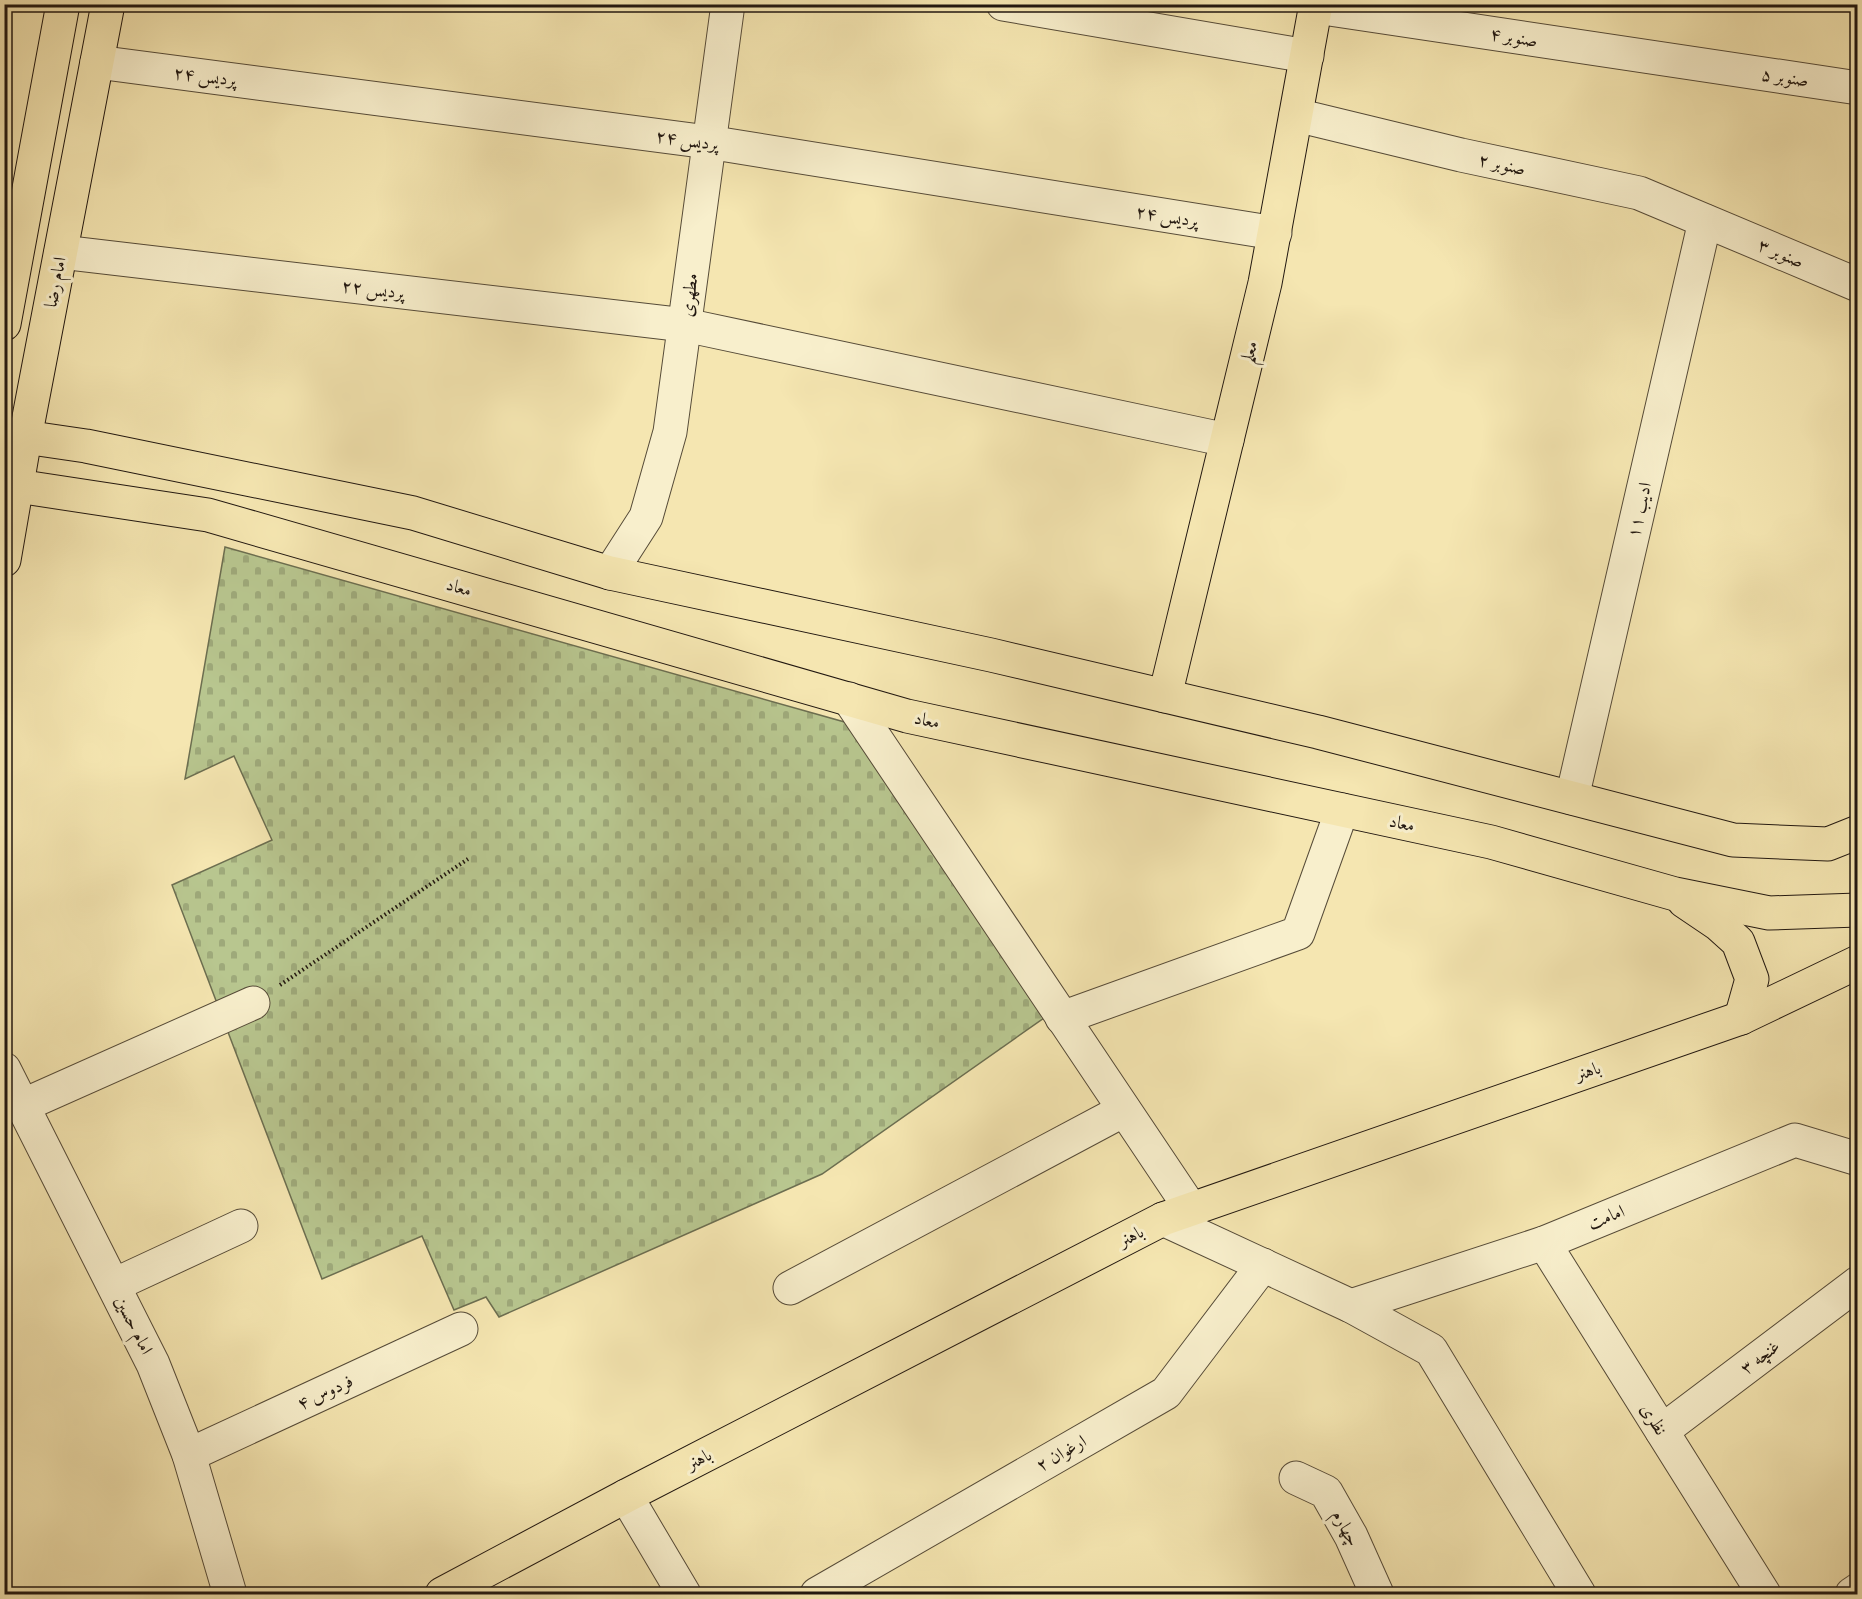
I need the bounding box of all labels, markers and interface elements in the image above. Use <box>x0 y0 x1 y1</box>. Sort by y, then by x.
street label: صنوبر ۴ <box>1489 23 1539 52</box>
street label: پردیس ۲۴ <box>172 62 239 92</box>
street label: صنوبر ۵ <box>1760 64 1810 91</box>
street label: پردیس ۲۴ <box>654 126 721 157</box>
street label: صنوبر ۲ <box>1476 149 1527 180</box>
street label: پردیس ۲۴ <box>1134 201 1201 233</box>
street label: صنوبر ۳ <box>1755 234 1807 272</box>
street label: امام رضا <box>40 255 76 310</box>
street label: مطهری <box>676 272 704 318</box>
street label: پردیس ۲۲ <box>340 275 407 305</box>
street label: معلم <box>1237 339 1269 367</box>
street label: ادیب ۱۱ <box>1623 480 1657 540</box>
street label: معاد <box>444 574 474 601</box>
street label: معاد <box>912 708 942 733</box>
street label: معاد <box>1387 811 1417 836</box>
street label: باهنر <box>1571 1057 1604 1086</box>
street label: امامت <box>1585 1201 1628 1234</box>
street label: باهنر <box>1113 1221 1147 1253</box>
street label: امام حسین <box>106 1293 157 1360</box>
street label: غنچه ۳ <box>1736 1336 1785 1380</box>
street label: فردوس ۴ <box>294 1370 357 1415</box>
street label: نظری <box>1635 1400 1671 1439</box>
street label: ارغوان ۲ <box>1032 1431 1090 1476</box>
street label: باهنر <box>681 1444 715 1476</box>
street label: چهارم <box>1323 1506 1364 1552</box>

